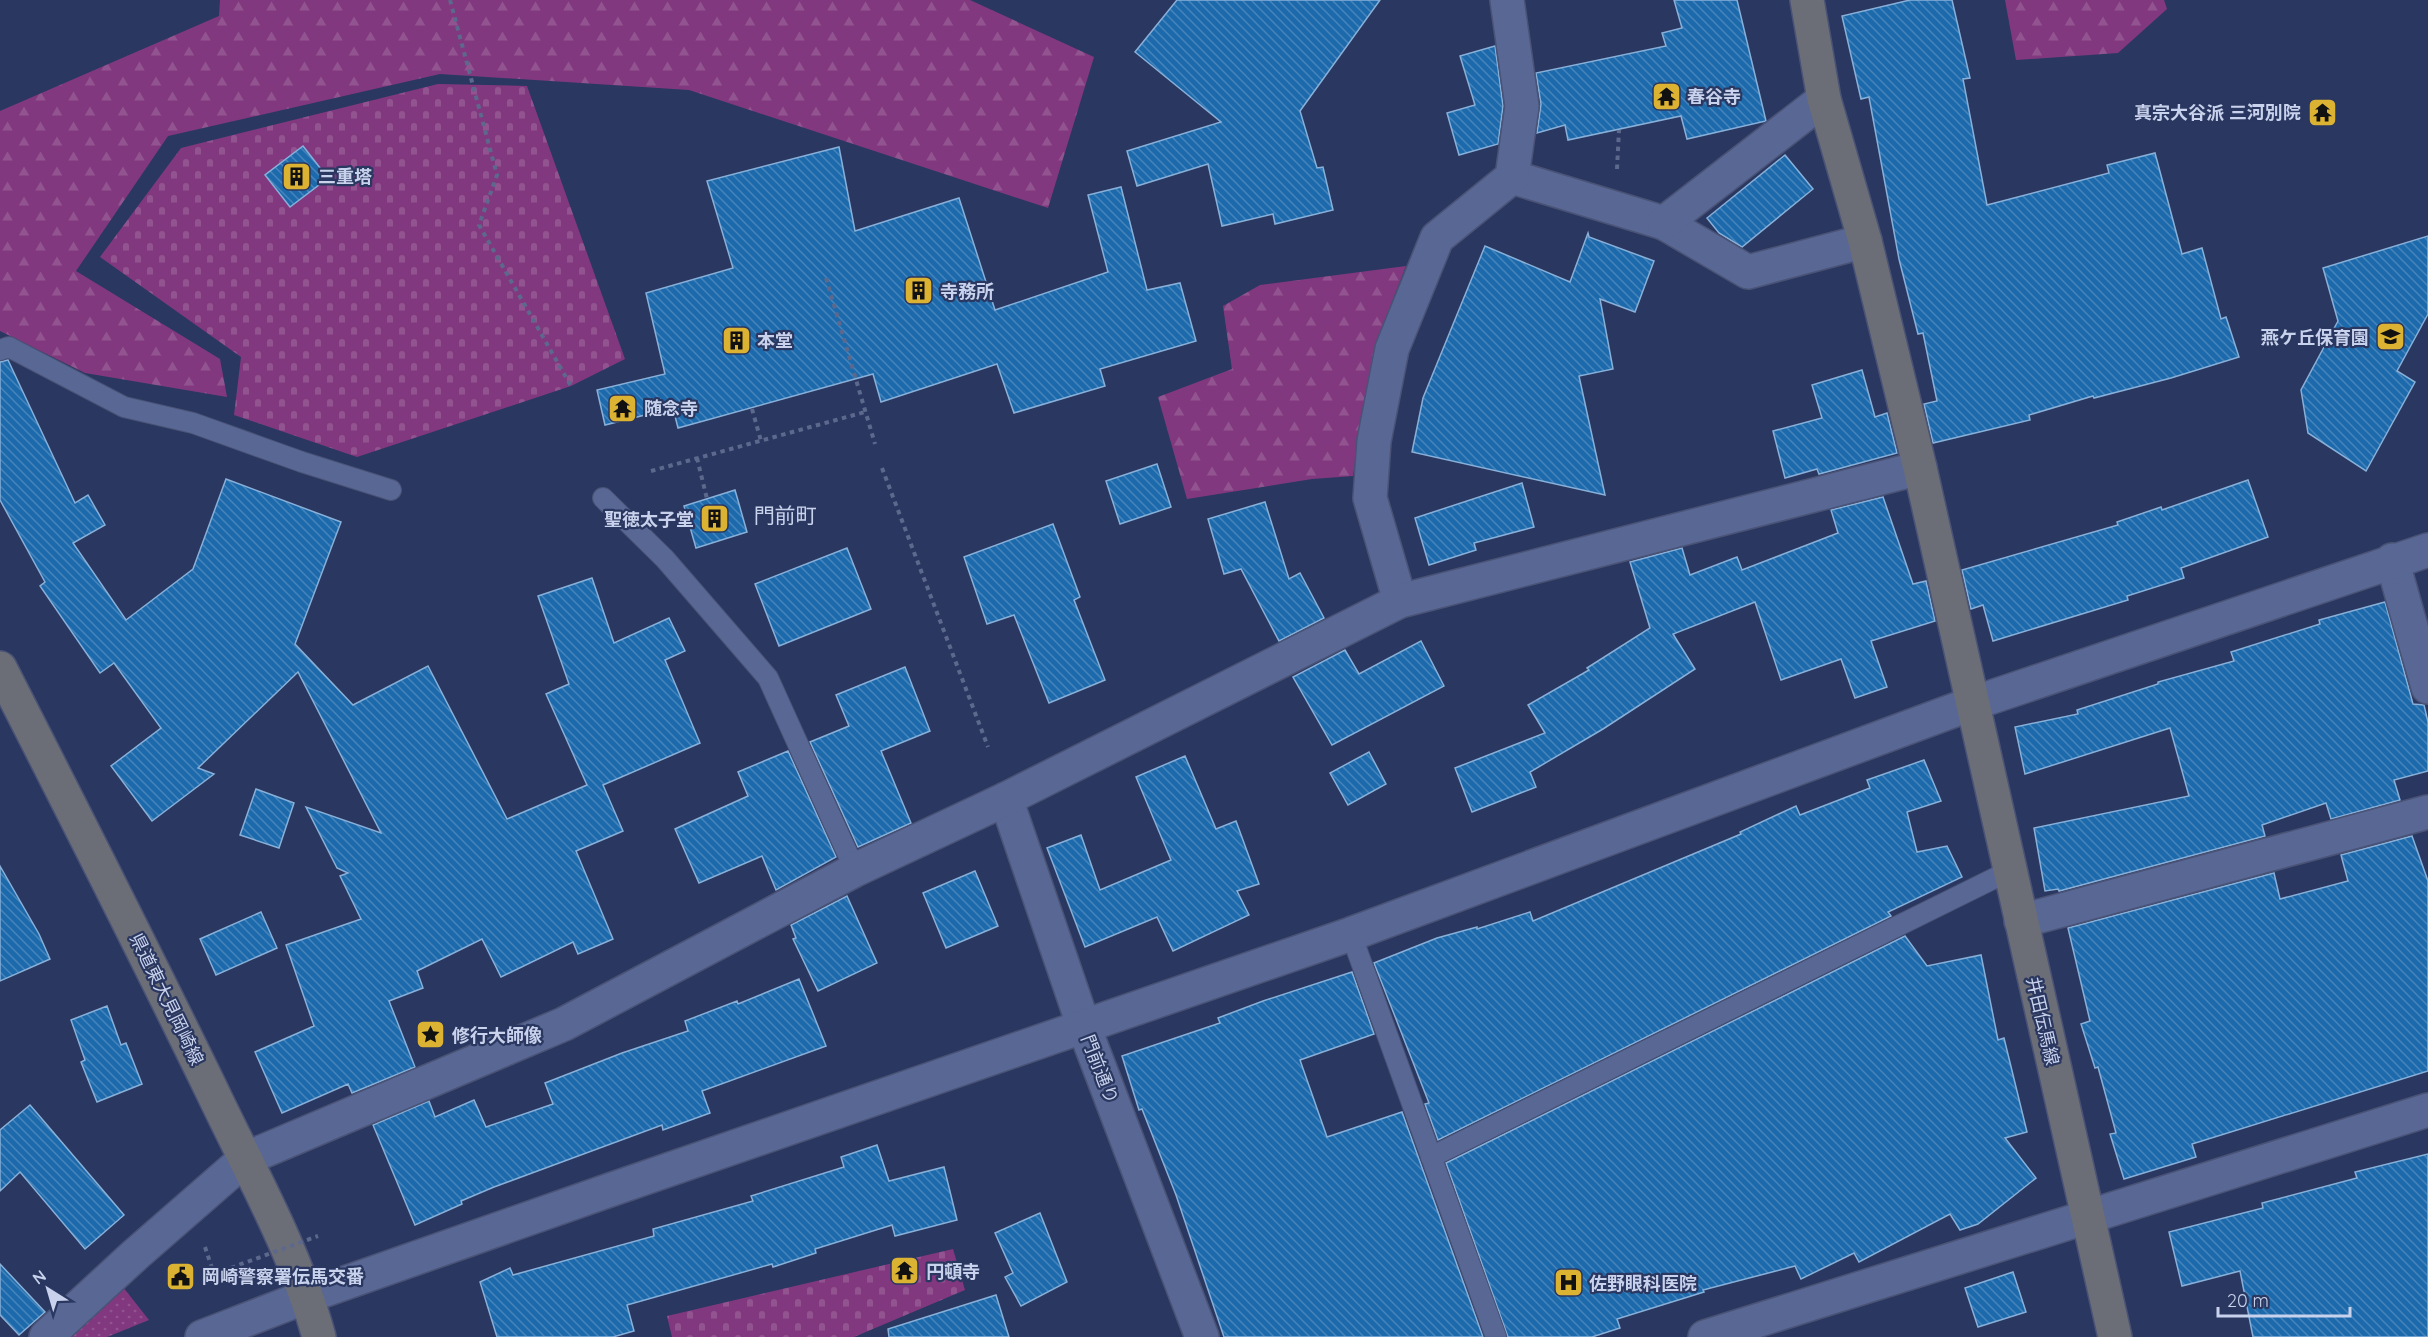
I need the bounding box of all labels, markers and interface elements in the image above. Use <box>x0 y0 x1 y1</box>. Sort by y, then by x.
temple icon: 春谷寺 <box>1650 80 1682 112</box>
place label: 春谷寺 <box>1687 85 1741 108</box>
temple icon: 真宗大谷派 三河別院 <box>2306 96 2338 128</box>
place label: 真宗大谷派 三河別院 <box>2134 101 2301 124</box>
building icon: 三重塔 <box>281 160 313 192</box>
place label: 三重塔 <box>318 165 372 188</box>
building icon: 寺務所 <box>903 275 935 307</box>
place label: 寺務所 <box>940 280 994 303</box>
school or university icon: 燕ケ丘保育園 <box>2374 321 2406 353</box>
building icon: 本堂 <box>720 324 752 356</box>
place label: 燕ケ丘保育園 <box>2261 326 2369 349</box>
place label: 本堂 <box>757 329 793 352</box>
temple icon: 随念寺 <box>607 392 639 424</box>
place label: 随念寺 <box>644 397 698 420</box>
district label: 門前町 <box>754 502 817 528</box>
building icon: 聖徳太子堂 <box>699 503 731 535</box>
place label: 聖徳太子堂 <box>604 508 694 531</box>
street label: 県道東大見岡崎線 <box>125 929 209 1069</box>
street label: 井田伝馬線 <box>2022 975 2064 1067</box>
place icon: 修行大師像 <box>415 1019 447 1051</box>
place label: 修行大師像 <box>451 1024 542 1047</box>
street label: 門前通り <box>1076 1031 1124 1107</box>
temple icon: 円頓寺 <box>889 1255 921 1287</box>
north arrow <box>18 1259 78 1319</box>
public building icon: 岡崎警察署伝馬交番 <box>165 1260 197 1292</box>
place label: 円頓寺 <box>926 1260 980 1283</box>
text: N <box>28 1265 50 1289</box>
place label: 岡崎警察署伝馬交番 <box>202 1265 364 1288</box>
hospital icon: 佐野眼科医院 <box>1552 1267 1584 1299</box>
place label: 佐野眼科医院 <box>1589 1272 1697 1295</box>
scale bar <box>2218 1280 2350 1318</box>
text: 20 m <box>2227 1289 2269 1312</box>

